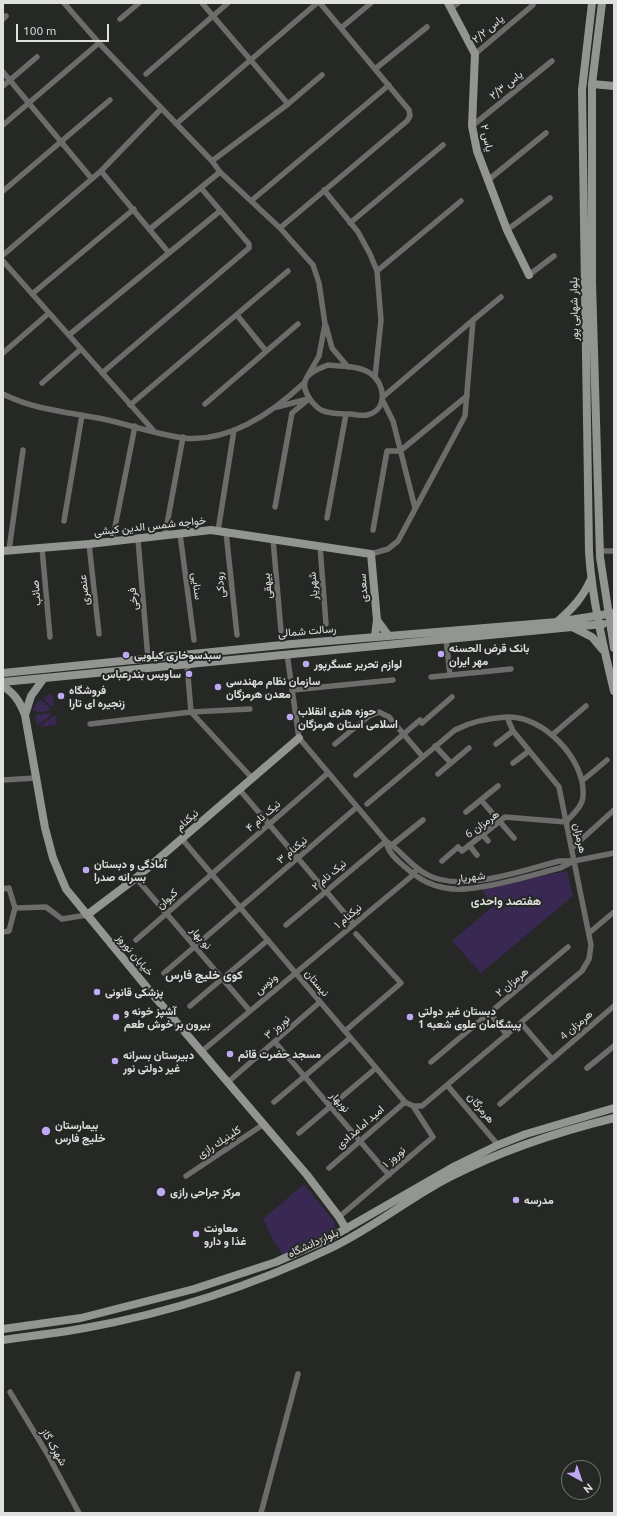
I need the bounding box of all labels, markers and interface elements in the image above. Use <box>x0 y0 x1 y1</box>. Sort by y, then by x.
street label: یاس ۲/۲ <box>469 12 507 46</box>
scale bar <box>18 16 111 42</box>
text: 100 m <box>23 24 56 37</box>
street label: یاس ۲/۳ <box>487 68 525 102</box>
street label: یاس ۲ <box>478 123 496 153</box>
street label: بلوار شهابی پور <box>567 277 581 341</box>
street label: خواجه شمس الدين كيشی <box>93 514 207 538</box>
street label: شهریار <box>305 571 321 601</box>
street label: سنایی <box>189 572 205 600</box>
street label: رودکی <box>212 572 228 598</box>
street label: بیهقی <box>259 573 275 599</box>
street label: سعدی <box>355 573 371 603</box>
street label: عنصری <box>76 574 92 606</box>
street label: صائب <box>28 580 44 606</box>
street label: فرخی <box>125 587 141 611</box>
street label: رسالت شمالی <box>277 622 337 640</box>
place label: بانک قرض الحسنه مهر ایران <box>449 641 529 667</box>
place label: سبدسوخاری کیلویی <box>134 648 221 662</box>
marker: بانک قرض الحسنه مهر ایران <box>436 649 446 659</box>
marker: سبدسوخاری کیلویی <box>121 650 131 660</box>
place label: لوازم تحریر عسگرپور <box>314 657 402 671</box>
marker: لوازم تحریر عسگرپور <box>301 659 311 669</box>
place label: ساویس بندرعباس <box>102 667 181 681</box>
marker: ساویس بندرعباس <box>184 669 194 679</box>
place label: سازمان نظام مهندسی معدن هرمزگان <box>226 674 320 700</box>
marker: سازمان نظام مهندسی معدن هرمزگان <box>213 682 223 692</box>
place label: فروشگاه زنجیره ای تارا <box>69 683 125 709</box>
marker: فروشگاه زنجیره ای تارا <box>56 691 66 701</box>
place label: حوزه هنری انقلاب اسلامی استان هرمزگان <box>298 704 398 730</box>
marker: حوزه هنری انقلاب اسلامی استان هرمزگان <box>285 712 295 722</box>
street label: نیک نام ۴ <box>243 797 283 835</box>
street label: نیکنام <box>173 807 201 833</box>
street label: هرمزان 6 <box>462 807 502 841</box>
street label: هرمزان <box>570 822 590 854</box>
street label: نیکنام ۳ <box>274 833 310 867</box>
place label: آمادگی و دبستان بسرانه صدرا <box>94 857 167 883</box>
street label: نیک نام ۲ <box>309 857 349 893</box>
marker: آمادگی و دبستان بسرانه صدرا <box>81 865 91 875</box>
street label: شهریار <box>456 869 486 885</box>
street label: کیوان <box>154 886 180 912</box>
district label: هفتصد واحدی <box>471 894 541 908</box>
street label: نیکنام ۱ <box>332 901 364 931</box>
street label: نو بهار <box>188 924 214 952</box>
street label: خیابان نوروز <box>114 931 156 979</box>
street label: هرمزان ۲ <box>493 965 531 999</box>
street label: نیستان <box>302 967 332 999</box>
district label: کوی خلیج فارس <box>165 968 243 982</box>
street label: ونوس <box>252 971 280 997</box>
place label: پزشکی قانونی <box>105 985 164 999</box>
marker: پزشکی قانونی <box>92 987 102 997</box>
place label: آشپز خونه و بیرون بر خوش طعم <box>124 1004 211 1030</box>
place label: دبستان غیر دولتی پیشگامان علوی شعبه 1 <box>418 1004 522 1030</box>
street label: هرمزان 4 <box>557 1007 595 1043</box>
marker: آشپز خونه و بیرون بر خوش طعم <box>111 1012 121 1022</box>
street label: نوروز ۳ <box>261 1012 293 1042</box>
marker: دبستان غیر دولتی پیشگامان علوی شعبه 1 <box>405 1012 415 1022</box>
place label: مسجد حضرت قائم <box>238 1047 321 1061</box>
place label: دبیرستان بسرانه غیر دولتی نور <box>123 1048 194 1074</box>
marker: مسجد حضرت قائم <box>225 1049 235 1059</box>
marker: دبیرستان بسرانه غیر دولتی نور <box>110 1056 120 1066</box>
street label: نوبهار <box>327 1089 353 1115</box>
street label: هرمزگان <box>465 1090 497 1126</box>
street label: امید امامدادی <box>333 1103 387 1151</box>
place label: بیمارستان خلیج فارس <box>55 1118 105 1144</box>
street label: كلينيك رازی <box>195 1123 243 1161</box>
marker: بیمارستان خلیج فارس <box>40 1125 52 1137</box>
street label: نوروز ۱ <box>380 1143 408 1171</box>
place label: مرکز جراحی رازی <box>170 1185 241 1199</box>
marker: مرکز جراحی رازی <box>155 1186 167 1198</box>
place label: مدرسه <box>524 1193 554 1207</box>
marker: مدرسه <box>511 1195 521 1205</box>
place label: معاونت غذا و دارو <box>204 1221 246 1247</box>
street label: بلوار دانشگاه <box>286 1226 340 1260</box>
marker: معاونت غذا و دارو <box>191 1229 201 1239</box>
street label: شهرک گاز <box>38 1426 70 1468</box>
north arrow <box>561 1460 601 1500</box>
text: N <box>581 1481 595 1496</box>

